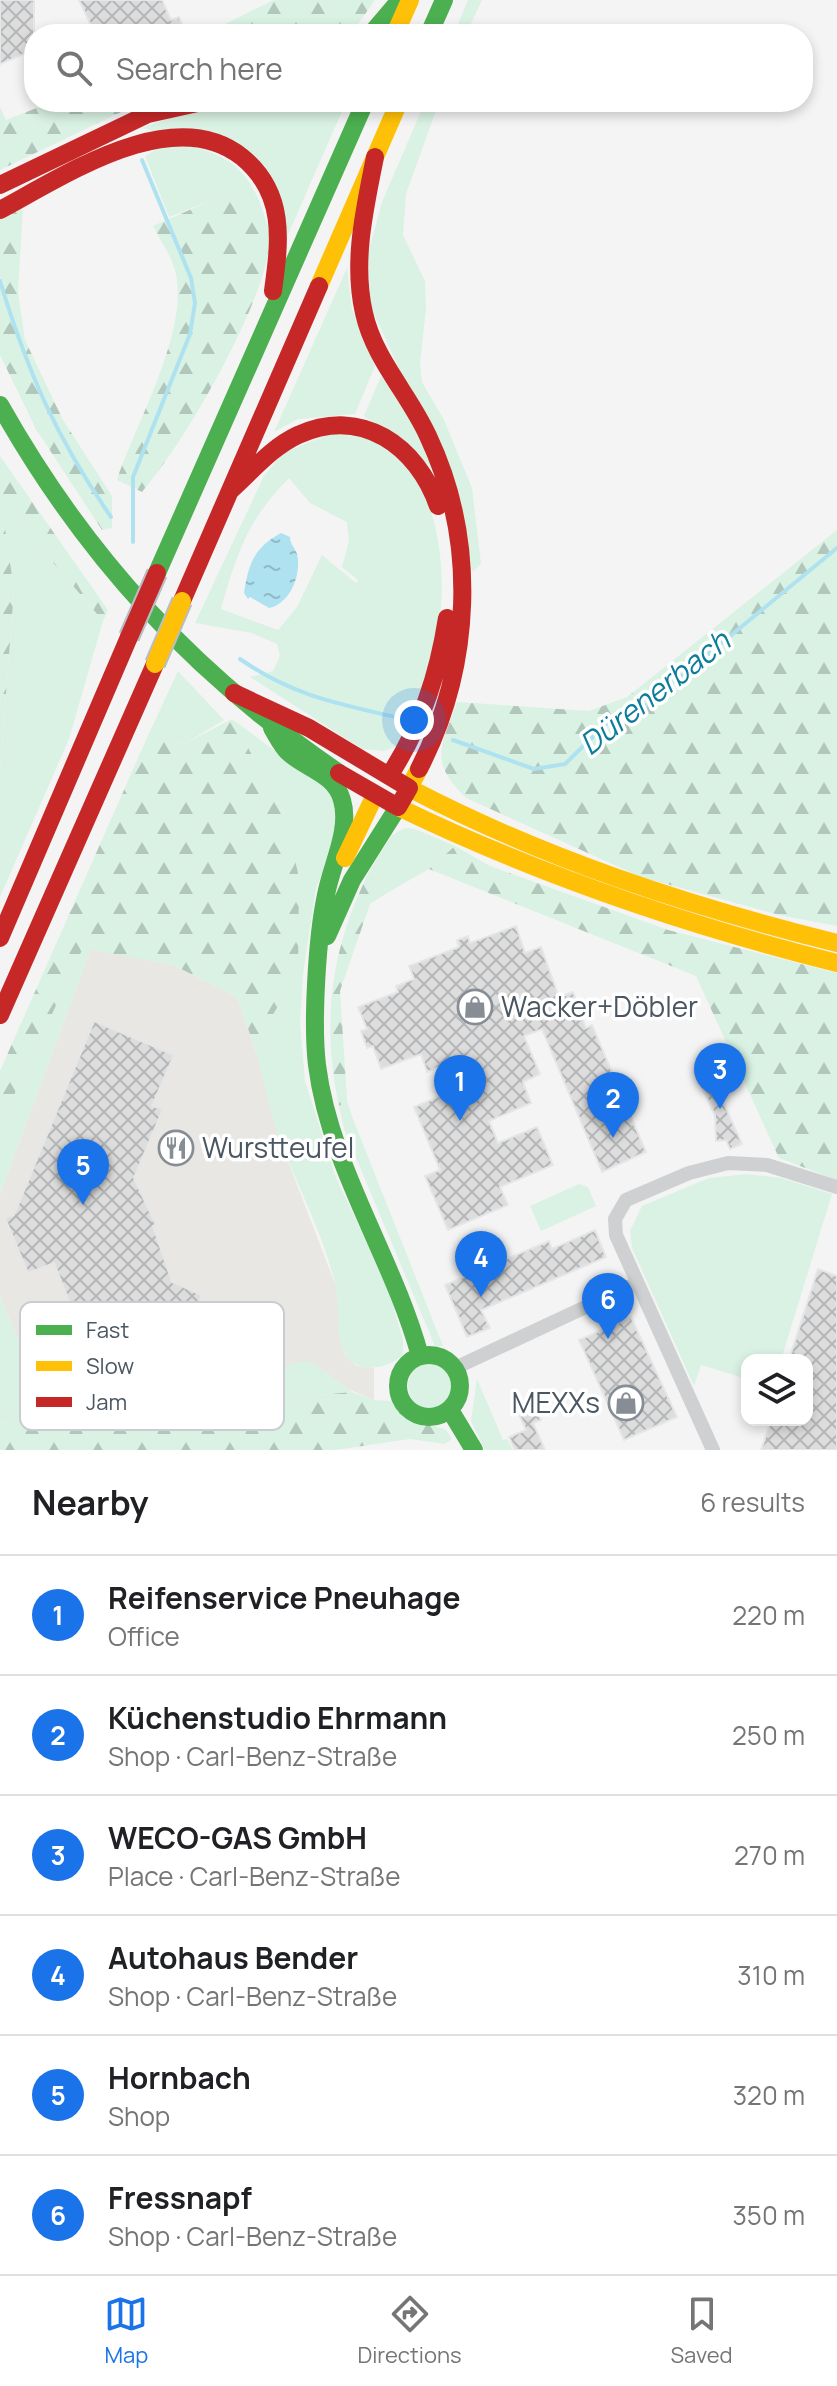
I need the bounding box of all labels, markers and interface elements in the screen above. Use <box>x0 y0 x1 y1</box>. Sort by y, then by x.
search box <box>24 24 813 112</box>
icon: search <box>52 46 96 90</box>
text: Search here <box>116 48 283 89</box>
water label: Dürenerbach <box>570 619 739 764</box>
your location <box>394 700 434 740</box>
place label: Wacker+Döbler <box>501 987 698 1025</box>
shop icon: Wacker+Döbler <box>456 988 494 1026</box>
pin: 3 <box>694 1043 746 1109</box>
pin: 1 <box>434 1055 486 1121</box>
pin: 2 <box>587 1072 639 1138</box>
place label: Wurstteufel <box>202 1128 354 1166</box>
restaurant icon: Wurstteufel <box>157 1129 195 1167</box>
pin: 5 <box>57 1139 109 1205</box>
pin: 4 <box>455 1231 507 1297</box>
pin: 6 <box>582 1273 634 1339</box>
legend <box>20 1302 284 1430</box>
text: Fast <box>86 1315 129 1345</box>
text: Slow <box>86 1351 134 1381</box>
map controls <box>741 1354 813 1426</box>
button: layers <box>741 1354 813 1426</box>
place label: MEXXs <box>512 1383 600 1421</box>
shop icon: MEXXs <box>607 1384 645 1422</box>
text: Jam <box>86 1387 127 1417</box>
text: Nearby <box>32 1479 148 1525</box>
text: 6 results <box>700 1484 805 1520</box>
text: Reifenservice Pneuhage <box>108 1577 461 1618</box>
text: 1 <box>52 1597 64 1633</box>
text: 220 m <box>732 1597 805 1633</box>
text: Office <box>108 1618 180 1654</box>
text: Küchenstudio Ehrmann <box>108 1697 447 1738</box>
text: 2 <box>50 1717 66 1753</box>
text: 250 m <box>732 1717 805 1753</box>
text: Shop · Carl-Benz-Straße <box>108 1738 397 1774</box>
text: WECO-GAS GmbH <box>108 1817 367 1858</box>
text: 3 <box>50 1837 66 1873</box>
text: 270 m <box>734 1837 805 1873</box>
text: Place · Carl-Benz-Straße <box>108 1858 401 1894</box>
text: Autohaus Bender <box>108 1937 358 1978</box>
text: 4 <box>50 1957 66 1993</box>
text: 310 m <box>737 1957 805 1993</box>
text: Shop · Carl-Benz-Straße <box>108 1978 397 2014</box>
text: Hornbach <box>108 2057 251 2098</box>
text: 5 <box>50 2077 66 2113</box>
text: 320 m <box>733 2077 805 2113</box>
text: Shop <box>108 2098 170 2134</box>
text: Fressnapf <box>108 2177 252 2218</box>
text: 6 <box>50 2197 66 2233</box>
text: 350 m <box>732 2197 805 2233</box>
text: Shop · Carl-Benz-Straße <box>108 2218 397 2254</box>
tab: Map <box>104 2292 148 2370</box>
tab: Directions <box>357 2292 462 2370</box>
tab: Saved <box>671 2292 733 2370</box>

